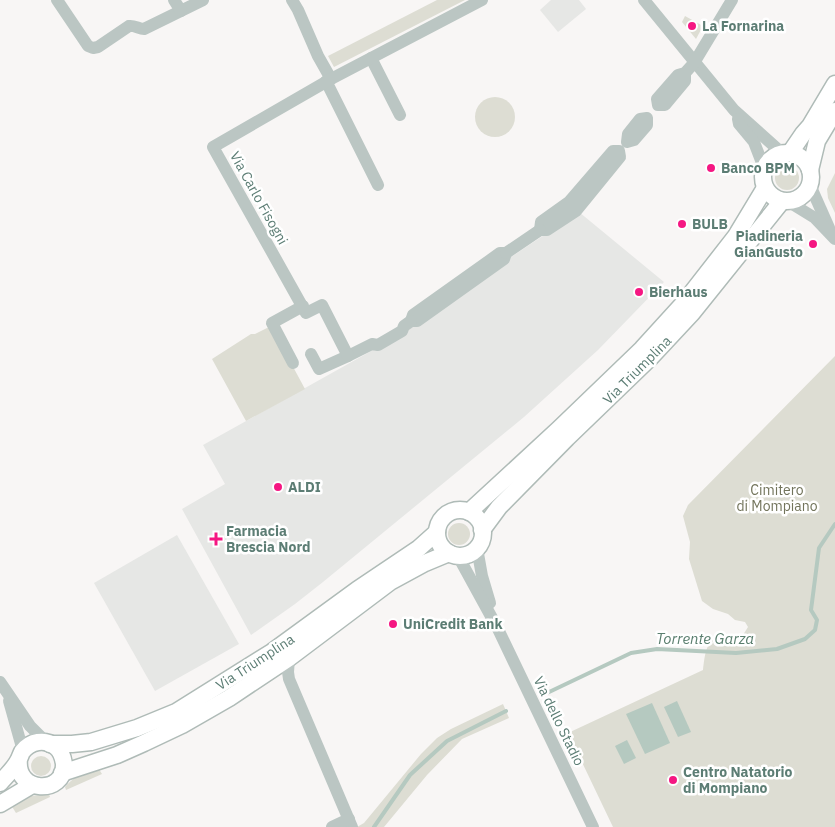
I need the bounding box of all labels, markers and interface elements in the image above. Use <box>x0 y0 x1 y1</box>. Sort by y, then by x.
place label: La Fornarina <box>702 17 784 35</box>
marker: La Fornarina <box>686 20 698 32</box>
street label: Via Carlo Fisogni <box>226 148 292 248</box>
place label: Banco BPM <box>721 159 795 177</box>
marker: Banco BPM <box>705 162 717 174</box>
place label: BULB <box>692 215 728 233</box>
marker: BULB <box>676 218 688 230</box>
place label: Piadineria GianGusto <box>734 227 803 261</box>
marker: Piadineria GianGusto <box>807 238 819 250</box>
place label: Bierhaus <box>649 283 708 301</box>
marker: Bierhaus <box>633 286 645 298</box>
street label: Via Triumplina <box>599 332 675 408</box>
place label: ALDI <box>288 478 321 496</box>
marker: ALDI <box>272 481 284 493</box>
park label: Cimitero di Mompiano <box>736 481 818 515</box>
place label: Farmacia Brescia Nord <box>226 522 311 556</box>
marker: Farmacia Brescia Nord <box>210 533 222 545</box>
place label: UniCredit Bank <box>403 615 503 633</box>
marker: UniCredit Bank <box>387 618 399 630</box>
water label: Torrente Garza <box>656 629 754 648</box>
street label: Via Triumplina <box>212 630 298 694</box>
street label: Via dello Stadio <box>530 673 588 769</box>
place label: Centro Natatorio di Mompiano <box>683 763 793 797</box>
marker: Centro Natatorio di Mompiano <box>667 774 679 786</box>

